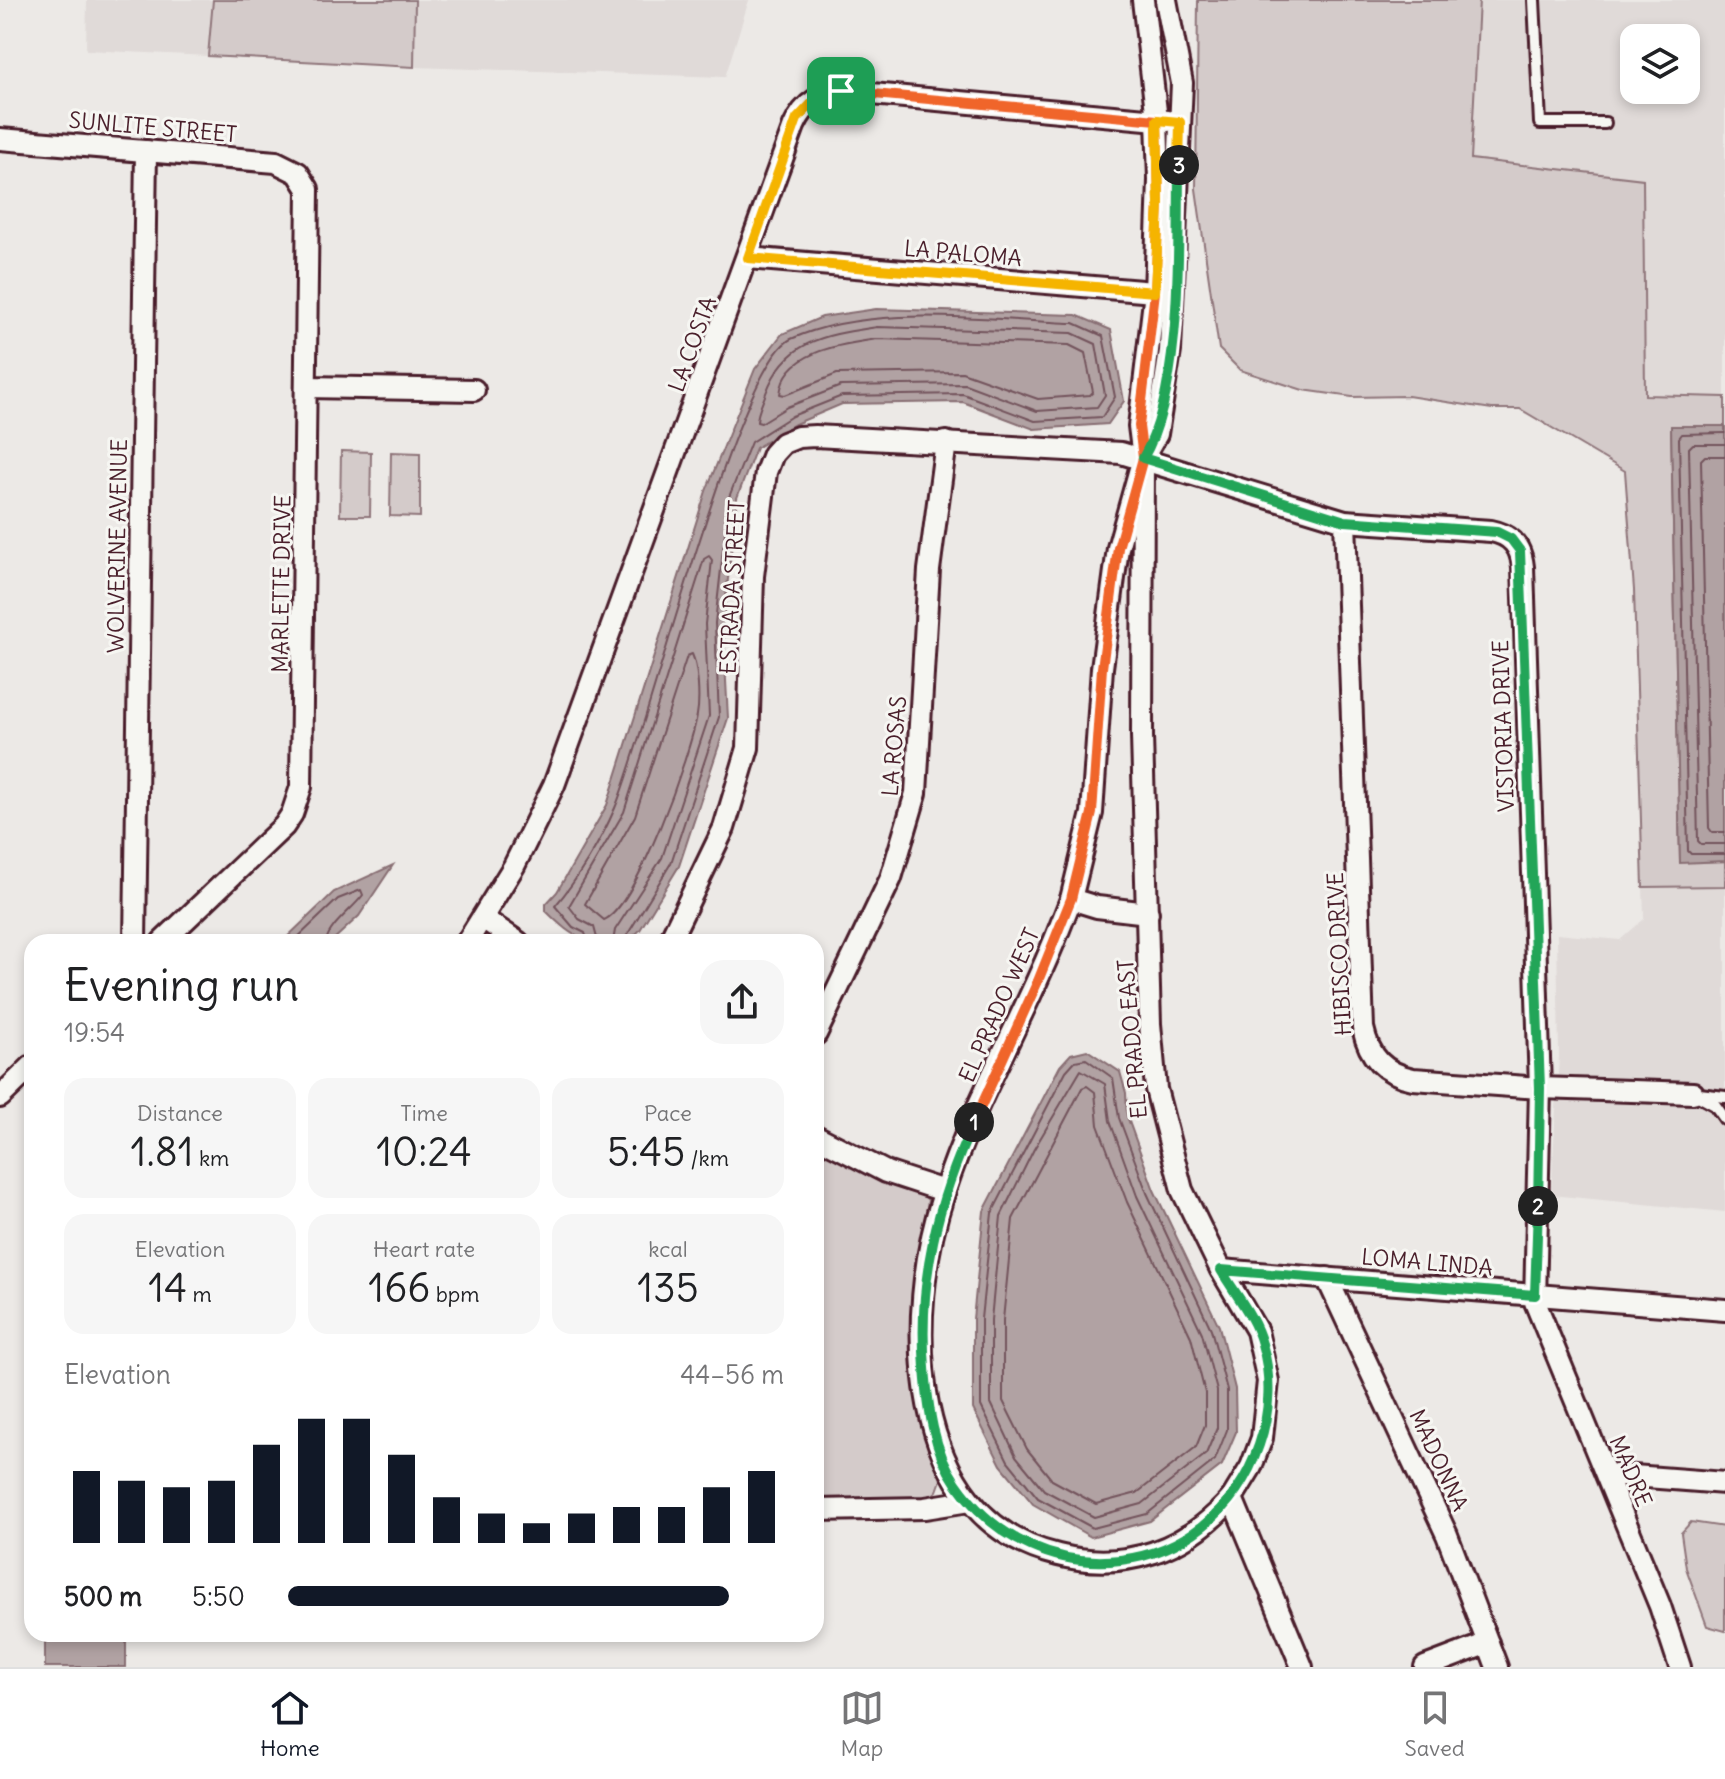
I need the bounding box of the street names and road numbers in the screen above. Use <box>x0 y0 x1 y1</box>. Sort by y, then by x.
street label: SUNLITE STREET <box>68 106 238 148</box>
street label: LA PALOMA <box>903 234 1023 272</box>
street label: LA COSTA <box>662 293 722 395</box>
street label: WOLVERINE AVENUE <box>101 439 133 653</box>
street label: MARLETTE DRIVE <box>265 495 297 673</box>
street label: ESTRADA STREET <box>713 499 751 675</box>
street label: VISTORIA DRIVE <box>1486 639 1520 813</box>
street label: LA ROSAS <box>876 695 912 797</box>
street label: HIBISCO DRIVE <box>1321 872 1357 1036</box>
street label: EL PRADO WEST <box>952 924 1046 1086</box>
street label: EL PRADO EAST <box>1111 958 1153 1120</box>
street label: LOMA LINDA <box>1360 1242 1494 1282</box>
street label: MADONNA <box>1403 1405 1475 1515</box>
street label: MADRE <box>1604 1431 1658 1511</box>

